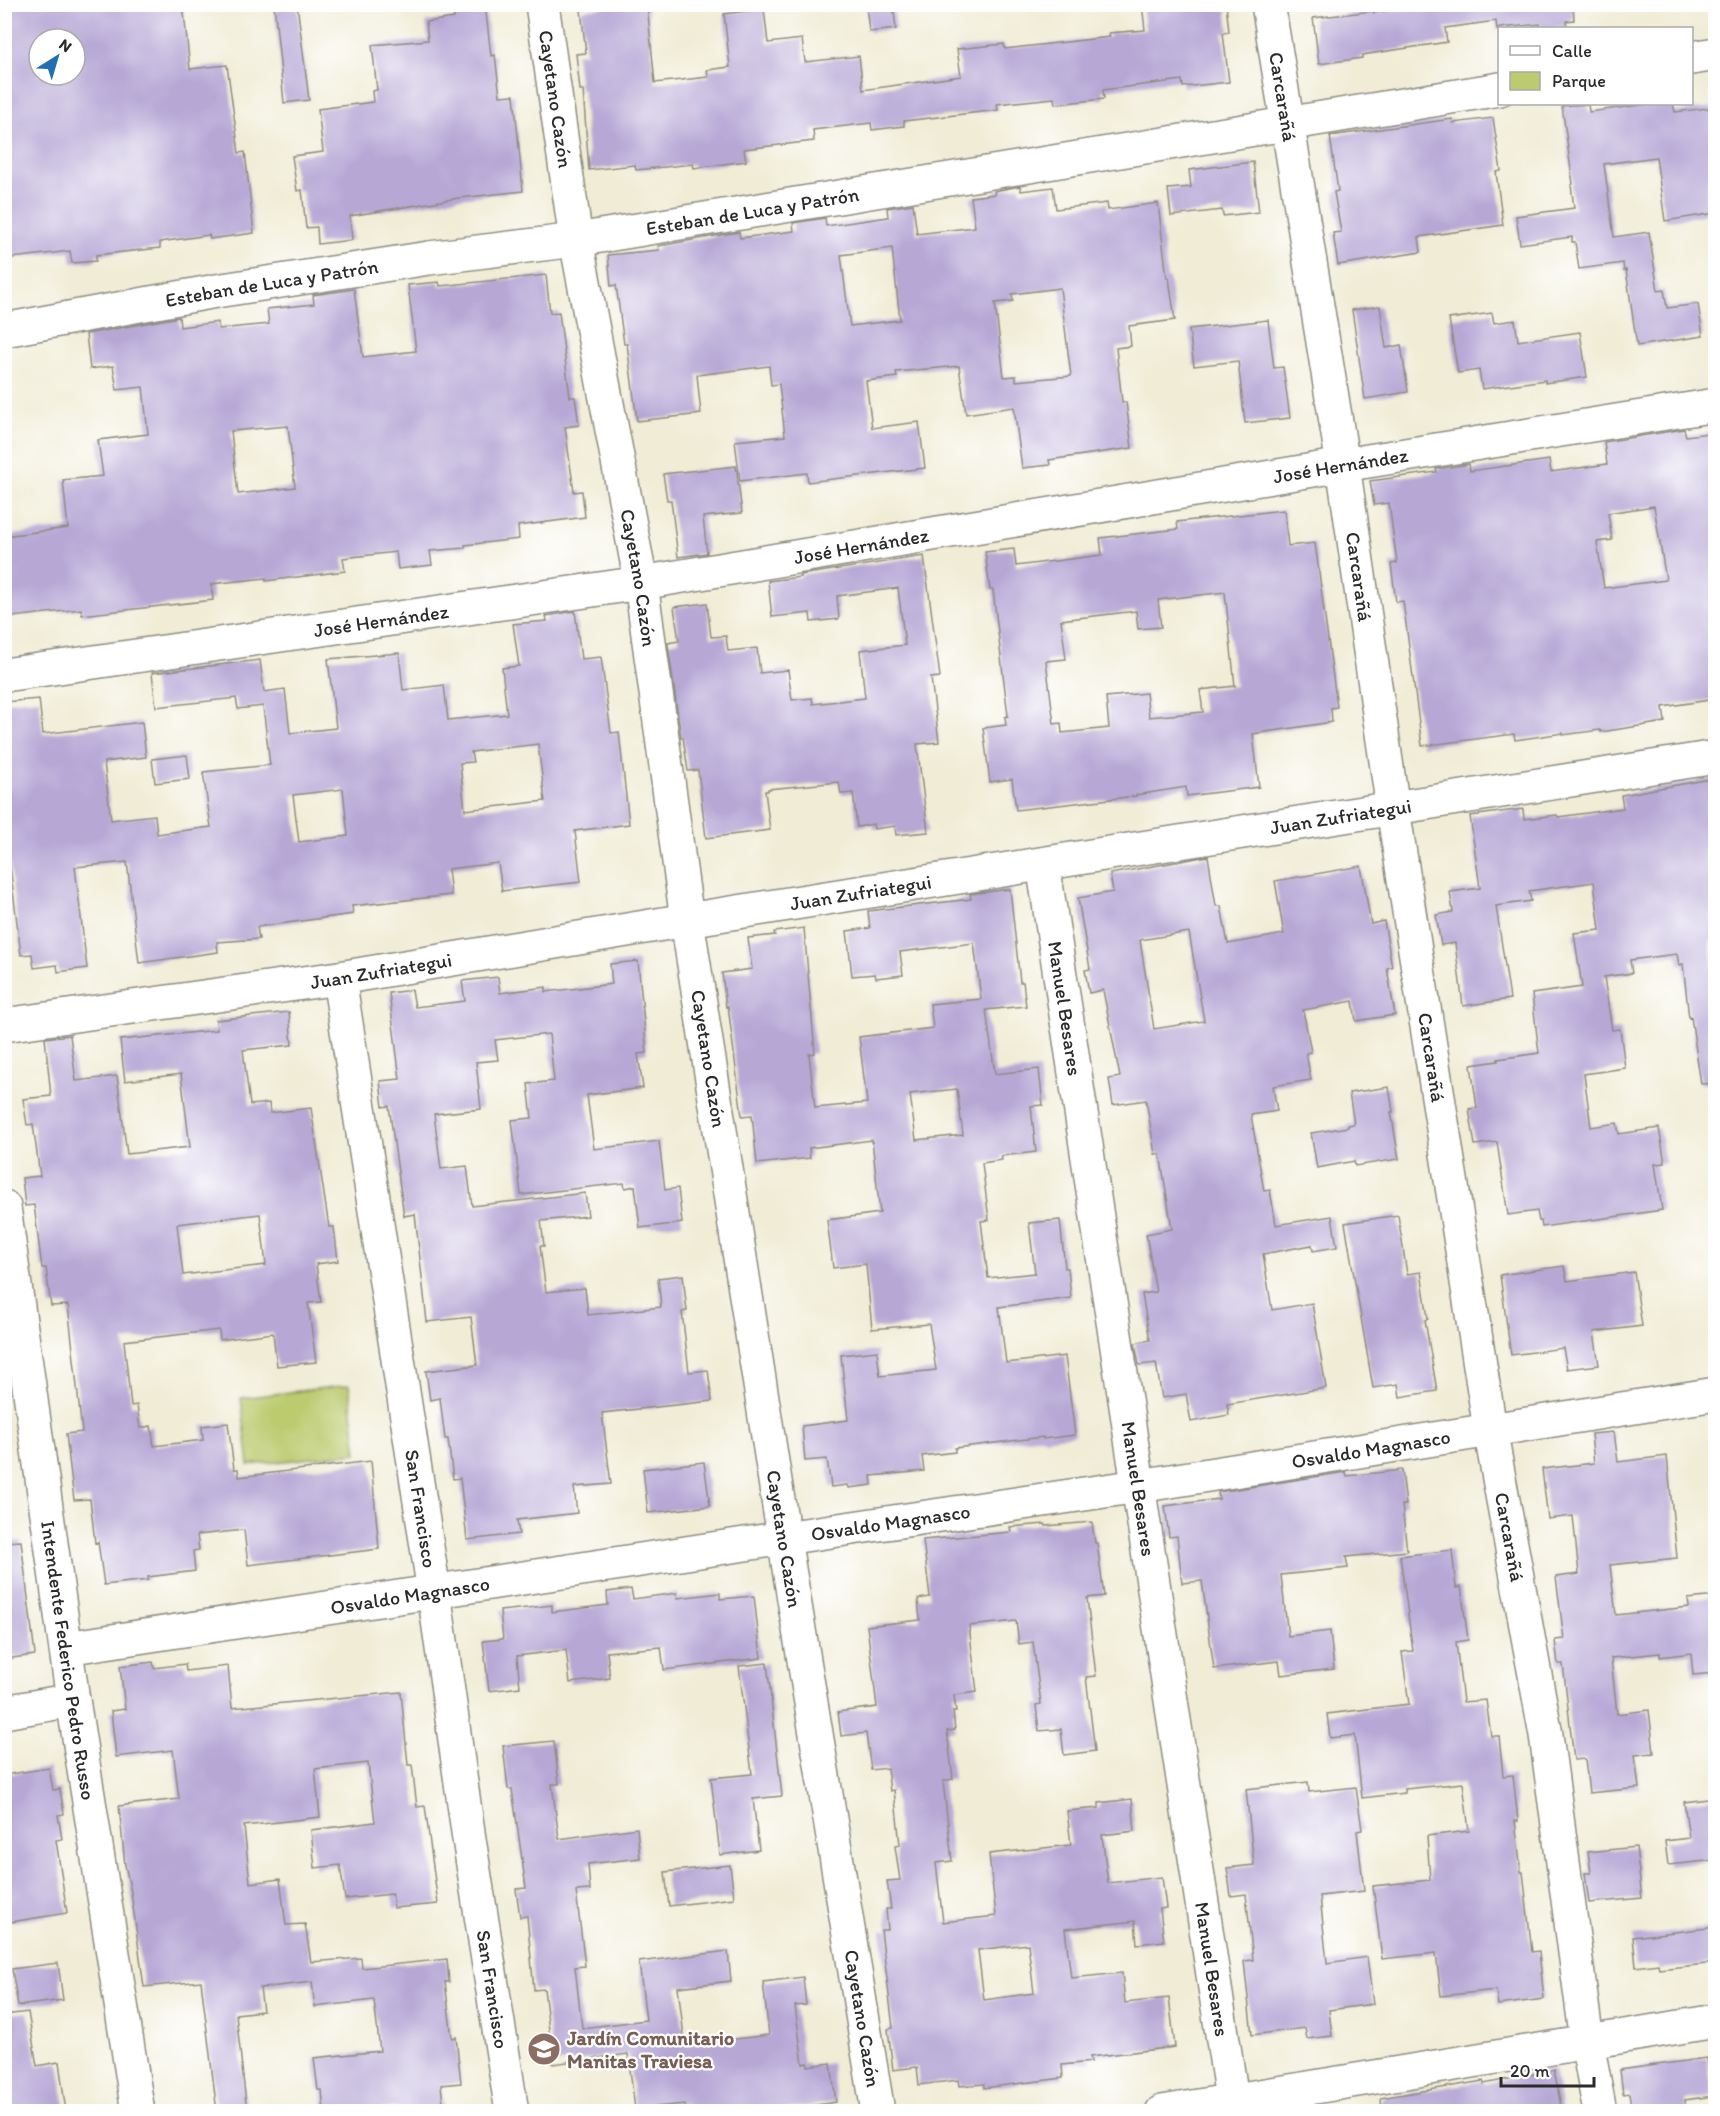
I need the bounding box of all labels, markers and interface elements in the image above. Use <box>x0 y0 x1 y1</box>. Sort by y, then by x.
north arrow <box>27 27 87 87</box>
legend <box>1498 27 1693 105</box>
street label: Cayetano Cazón <box>534 29 578 170</box>
text: N <box>56 35 76 56</box>
text: Calle <box>1552 40 1592 62</box>
street label: Carcarañá <box>1264 50 1302 144</box>
text: Parque <box>1552 70 1606 92</box>
street label: Esteban de Luca y Patrón <box>644 182 861 240</box>
street label: Esteban de Luca y Patrón <box>163 254 380 312</box>
street label: José Hernández <box>1271 443 1410 489</box>
street label: Cayetano Cazón <box>615 507 662 648</box>
street label: José Hernández <box>792 523 931 569</box>
street label: Carcarañá <box>1341 530 1378 624</box>
street label: José Hernández <box>312 599 451 642</box>
street label: Juan Zufriategui <box>1268 793 1413 839</box>
street label: Juan Zufriategui <box>788 869 933 916</box>
street label: Manuel Besares <box>1043 939 1087 1077</box>
street label: Juan Zufriategui <box>309 947 454 994</box>
street label: Cayetano Cazón <box>686 988 731 1129</box>
street label: Carcarañá <box>1413 1011 1451 1104</box>
street label: Manuel Besares <box>1116 1420 1161 1558</box>
street label: Osvaldo Magnasco <box>1290 1425 1452 1474</box>
street label: San Francisco <box>400 1448 442 1570</box>
street label: Cayetano Cazón <box>761 1468 807 1610</box>
street label: Carcarañá <box>1490 1490 1530 1584</box>
street label: Osvaldo Magnasco <box>809 1499 972 1546</box>
street label: Intendente Federico Pedro Russo <box>36 1519 101 1802</box>
street label: Osvaldo Magnasco <box>329 1571 491 1619</box>
street label: Manuel Besares <box>1190 1900 1234 2038</box>
street label: San Francisco <box>472 1928 514 2050</box>
street label: Cayetano Cazón <box>840 1948 886 2089</box>
place label: Jardín Comunitario Manitas Traviesa <box>566 2026 734 2073</box>
school or university icon: Jardín Comunitario Manitas Traviesa <box>526 2031 562 2067</box>
scale bar <box>1501 2050 1594 2088</box>
text: 20 m <box>1510 2060 1550 2082</box>

